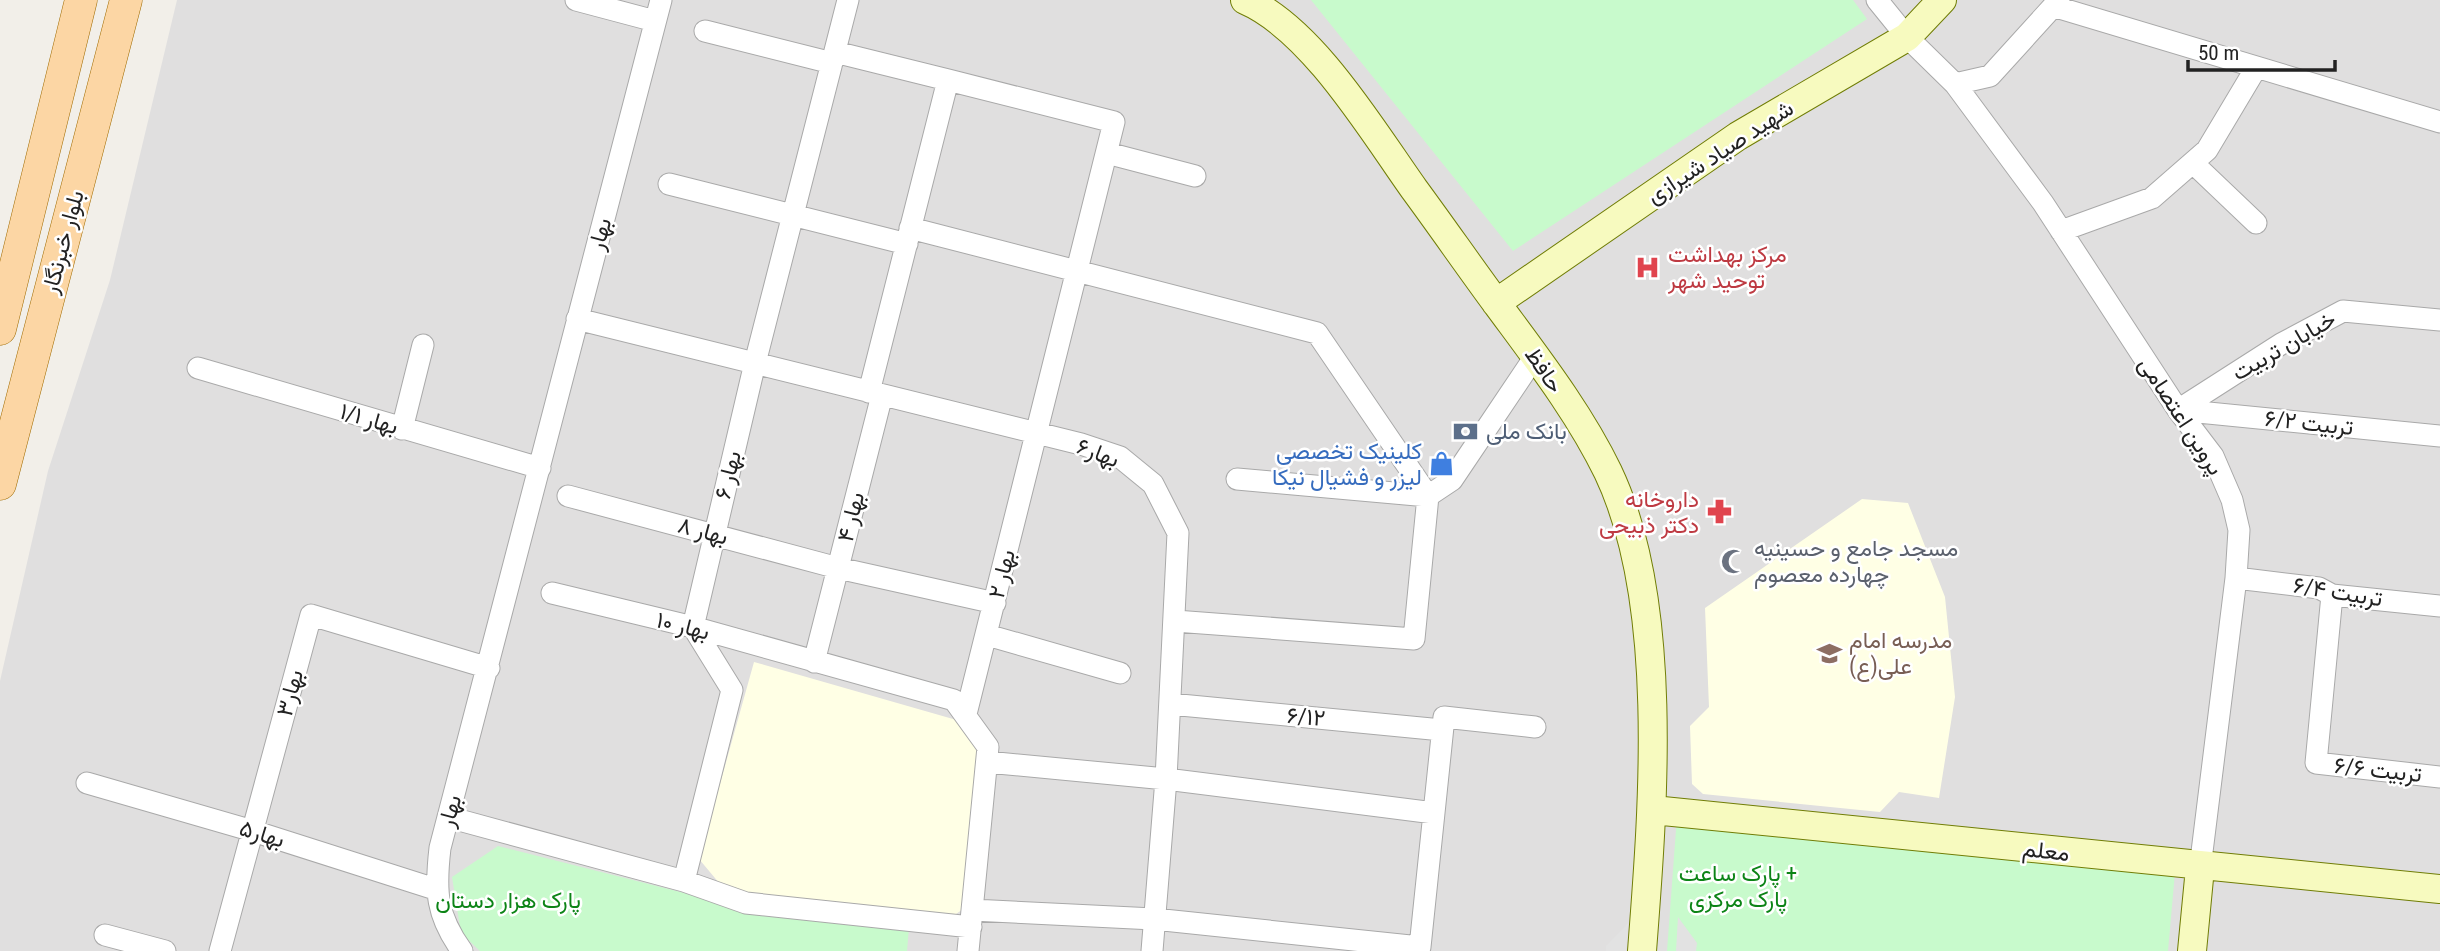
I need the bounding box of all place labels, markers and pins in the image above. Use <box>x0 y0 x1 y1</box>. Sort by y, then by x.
place label: مرکز بهداشت توحید شهر <box>1667 241 1787 295</box>
hospital icon: مرکز بهداشت توحید شهر <box>1634 253 1662 281</box>
bank icon: بانک ملی <box>1452 417 1480 445</box>
place label: بانک ملی <box>1486 418 1567 445</box>
place label: کلینیک تخصصی لیزر و فشیال نیکا <box>1272 438 1422 492</box>
shop icon: کلینیک تخصصی لیزر و فشیال نیکا <box>1428 450 1456 478</box>
place label: داروخانه دکتر ذبیحی <box>1599 486 1699 540</box>
pharmacy icon: داروخانه دکتر ذبیحی <box>1705 498 1733 526</box>
place label: مسجد جامع و حسینیه چهارده معصوم <box>1754 535 1958 590</box>
mosque icon: مسجد جامع و حسینیه چهارده معصوم <box>1720 547 1748 575</box>
place label: مدرسه امام علی(ع) <box>1849 627 1952 682</box>
school or university icon: مدرسه امام علی(ع) <box>1815 639 1843 667</box>

